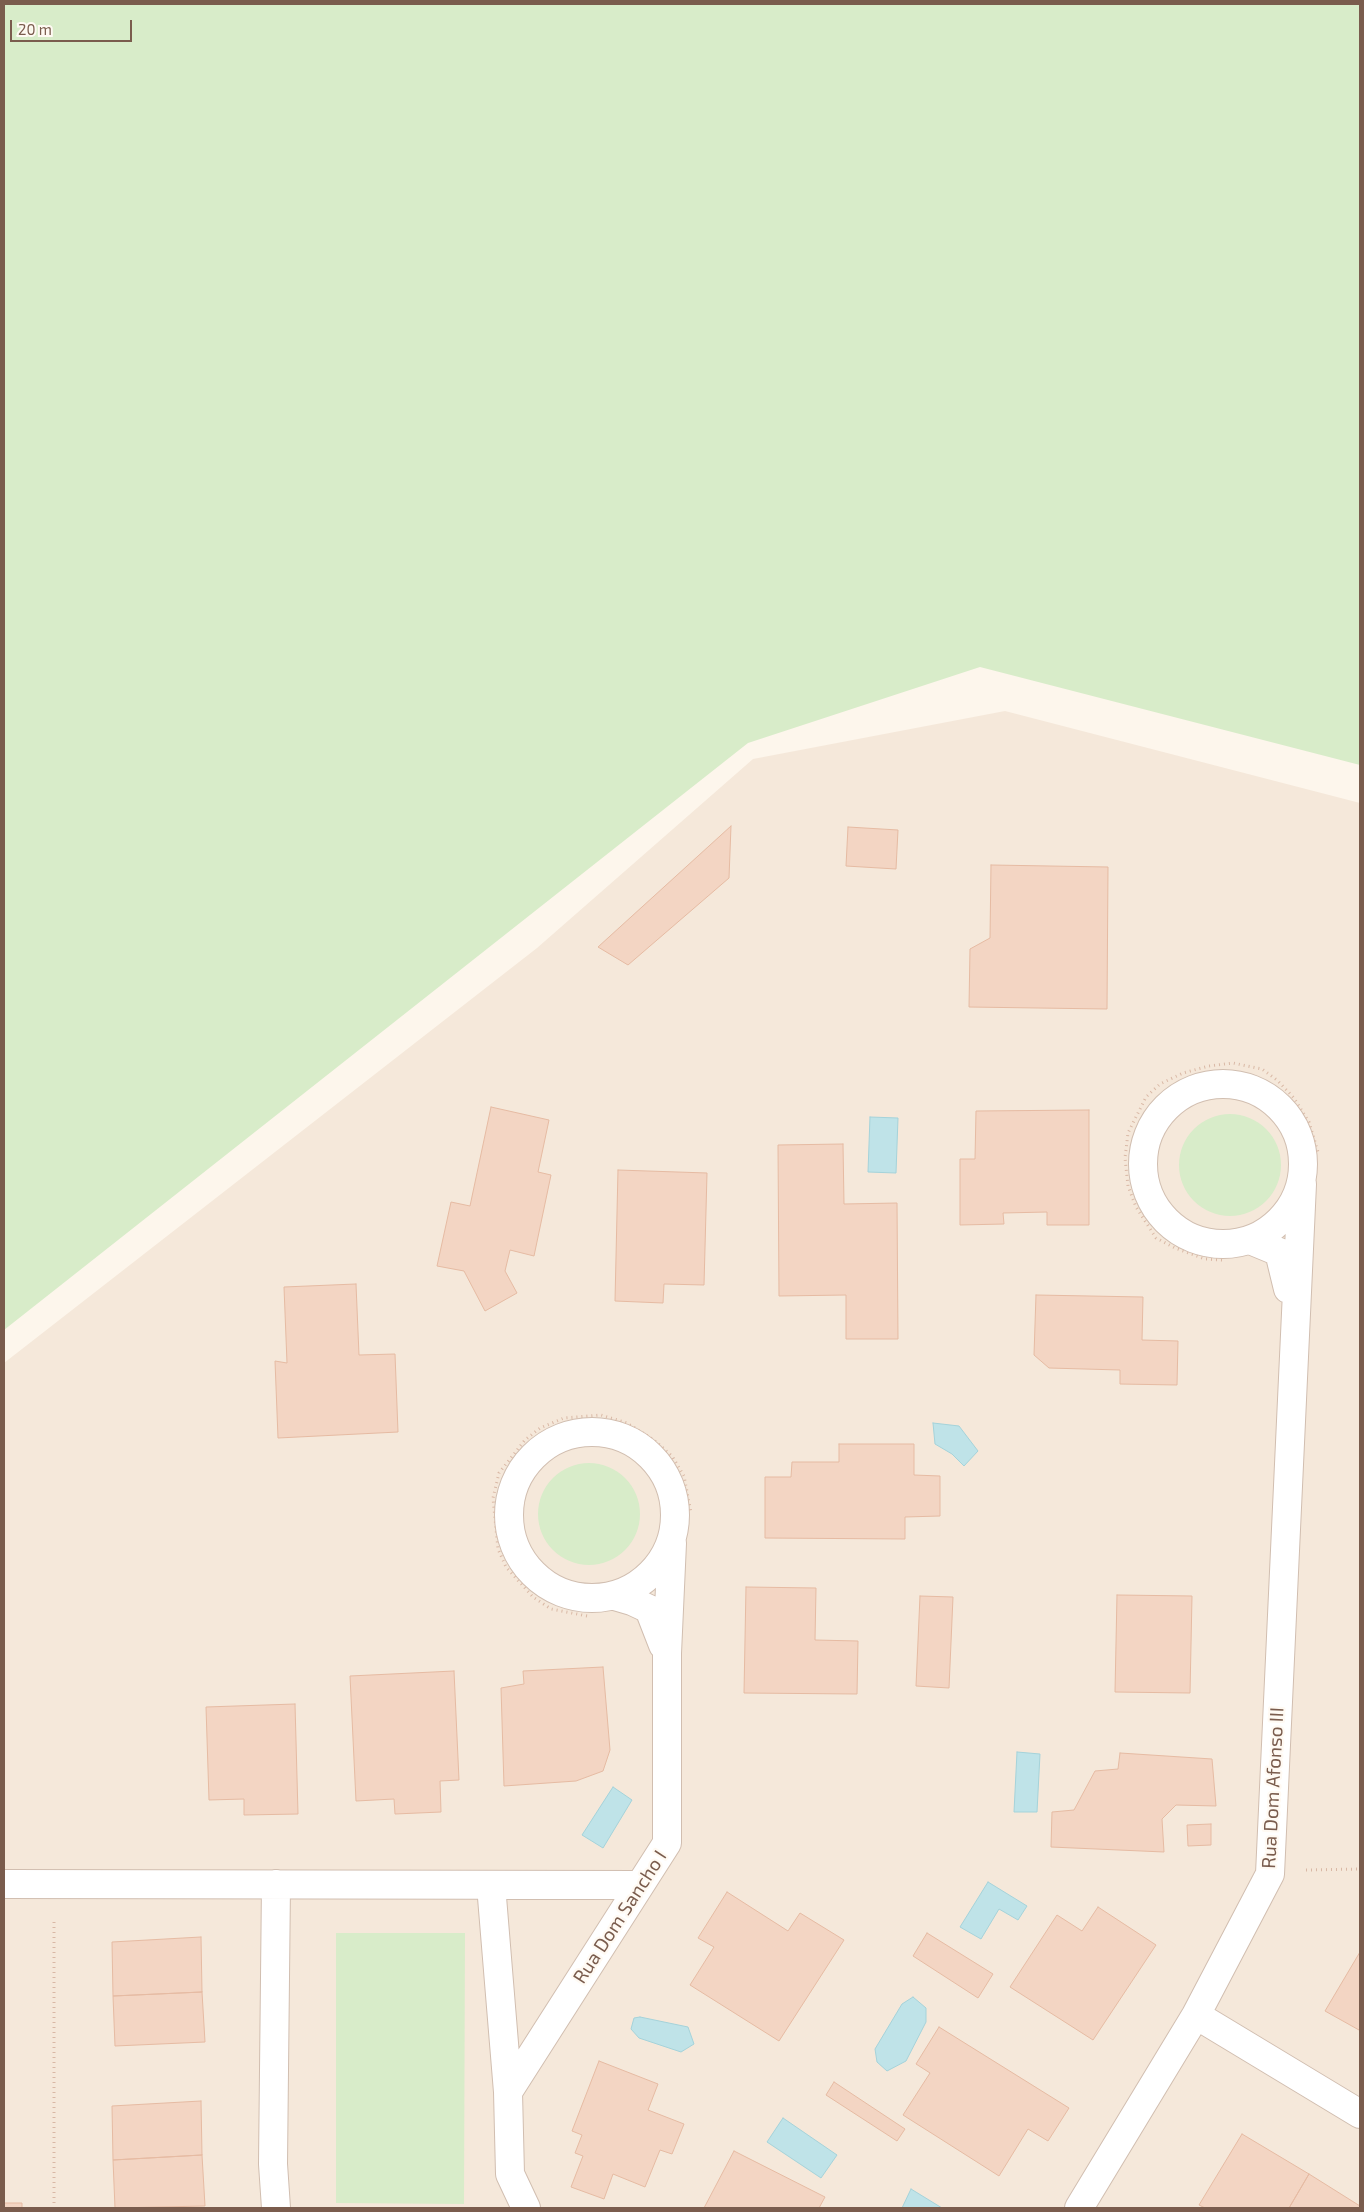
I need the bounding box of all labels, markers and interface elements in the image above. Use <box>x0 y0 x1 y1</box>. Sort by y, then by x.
scale bar <box>12 10 135 42</box>
text: 20 m <box>18 20 52 38</box>
street label: Rua Dom Afonso III <box>1257 1707 1289 1869</box>
street label: Rua Dom Sancho I <box>569 1846 671 1988</box>

